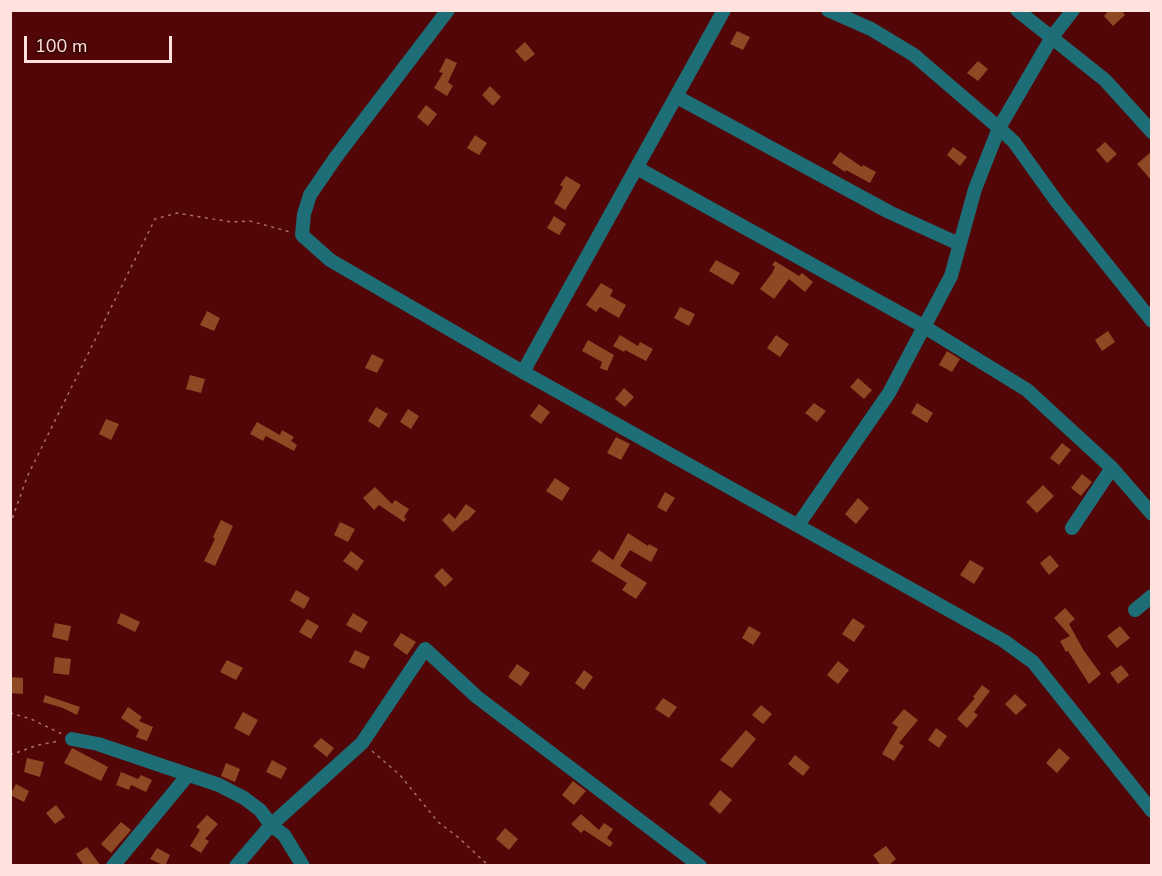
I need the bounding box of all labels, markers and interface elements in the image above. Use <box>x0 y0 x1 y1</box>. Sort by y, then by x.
scale bar <box>27 24 176 62</box>
text: 100 m <box>35 34 87 58</box>

